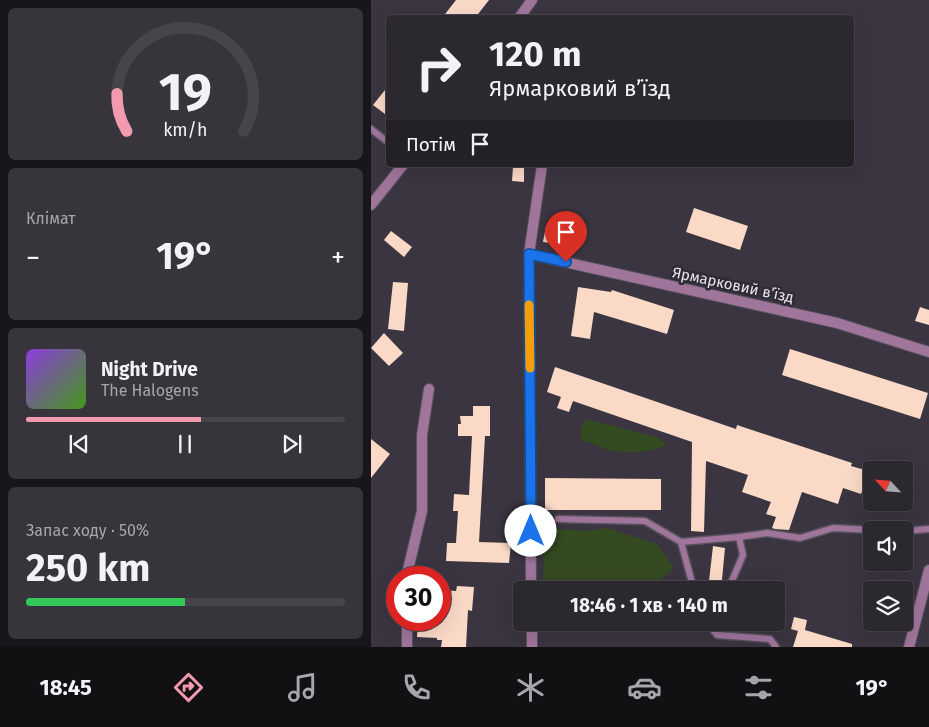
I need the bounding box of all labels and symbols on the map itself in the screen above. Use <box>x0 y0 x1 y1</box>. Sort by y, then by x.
pin <box>545 211 587 262</box>
street label: Ярмарковий вʼїзд <box>671 263 795 307</box>
north arrow <box>863 461 913 511</box>
position arrow <box>504 504 556 556</box>
speed limit sign: 30 <box>386 566 451 631</box>

